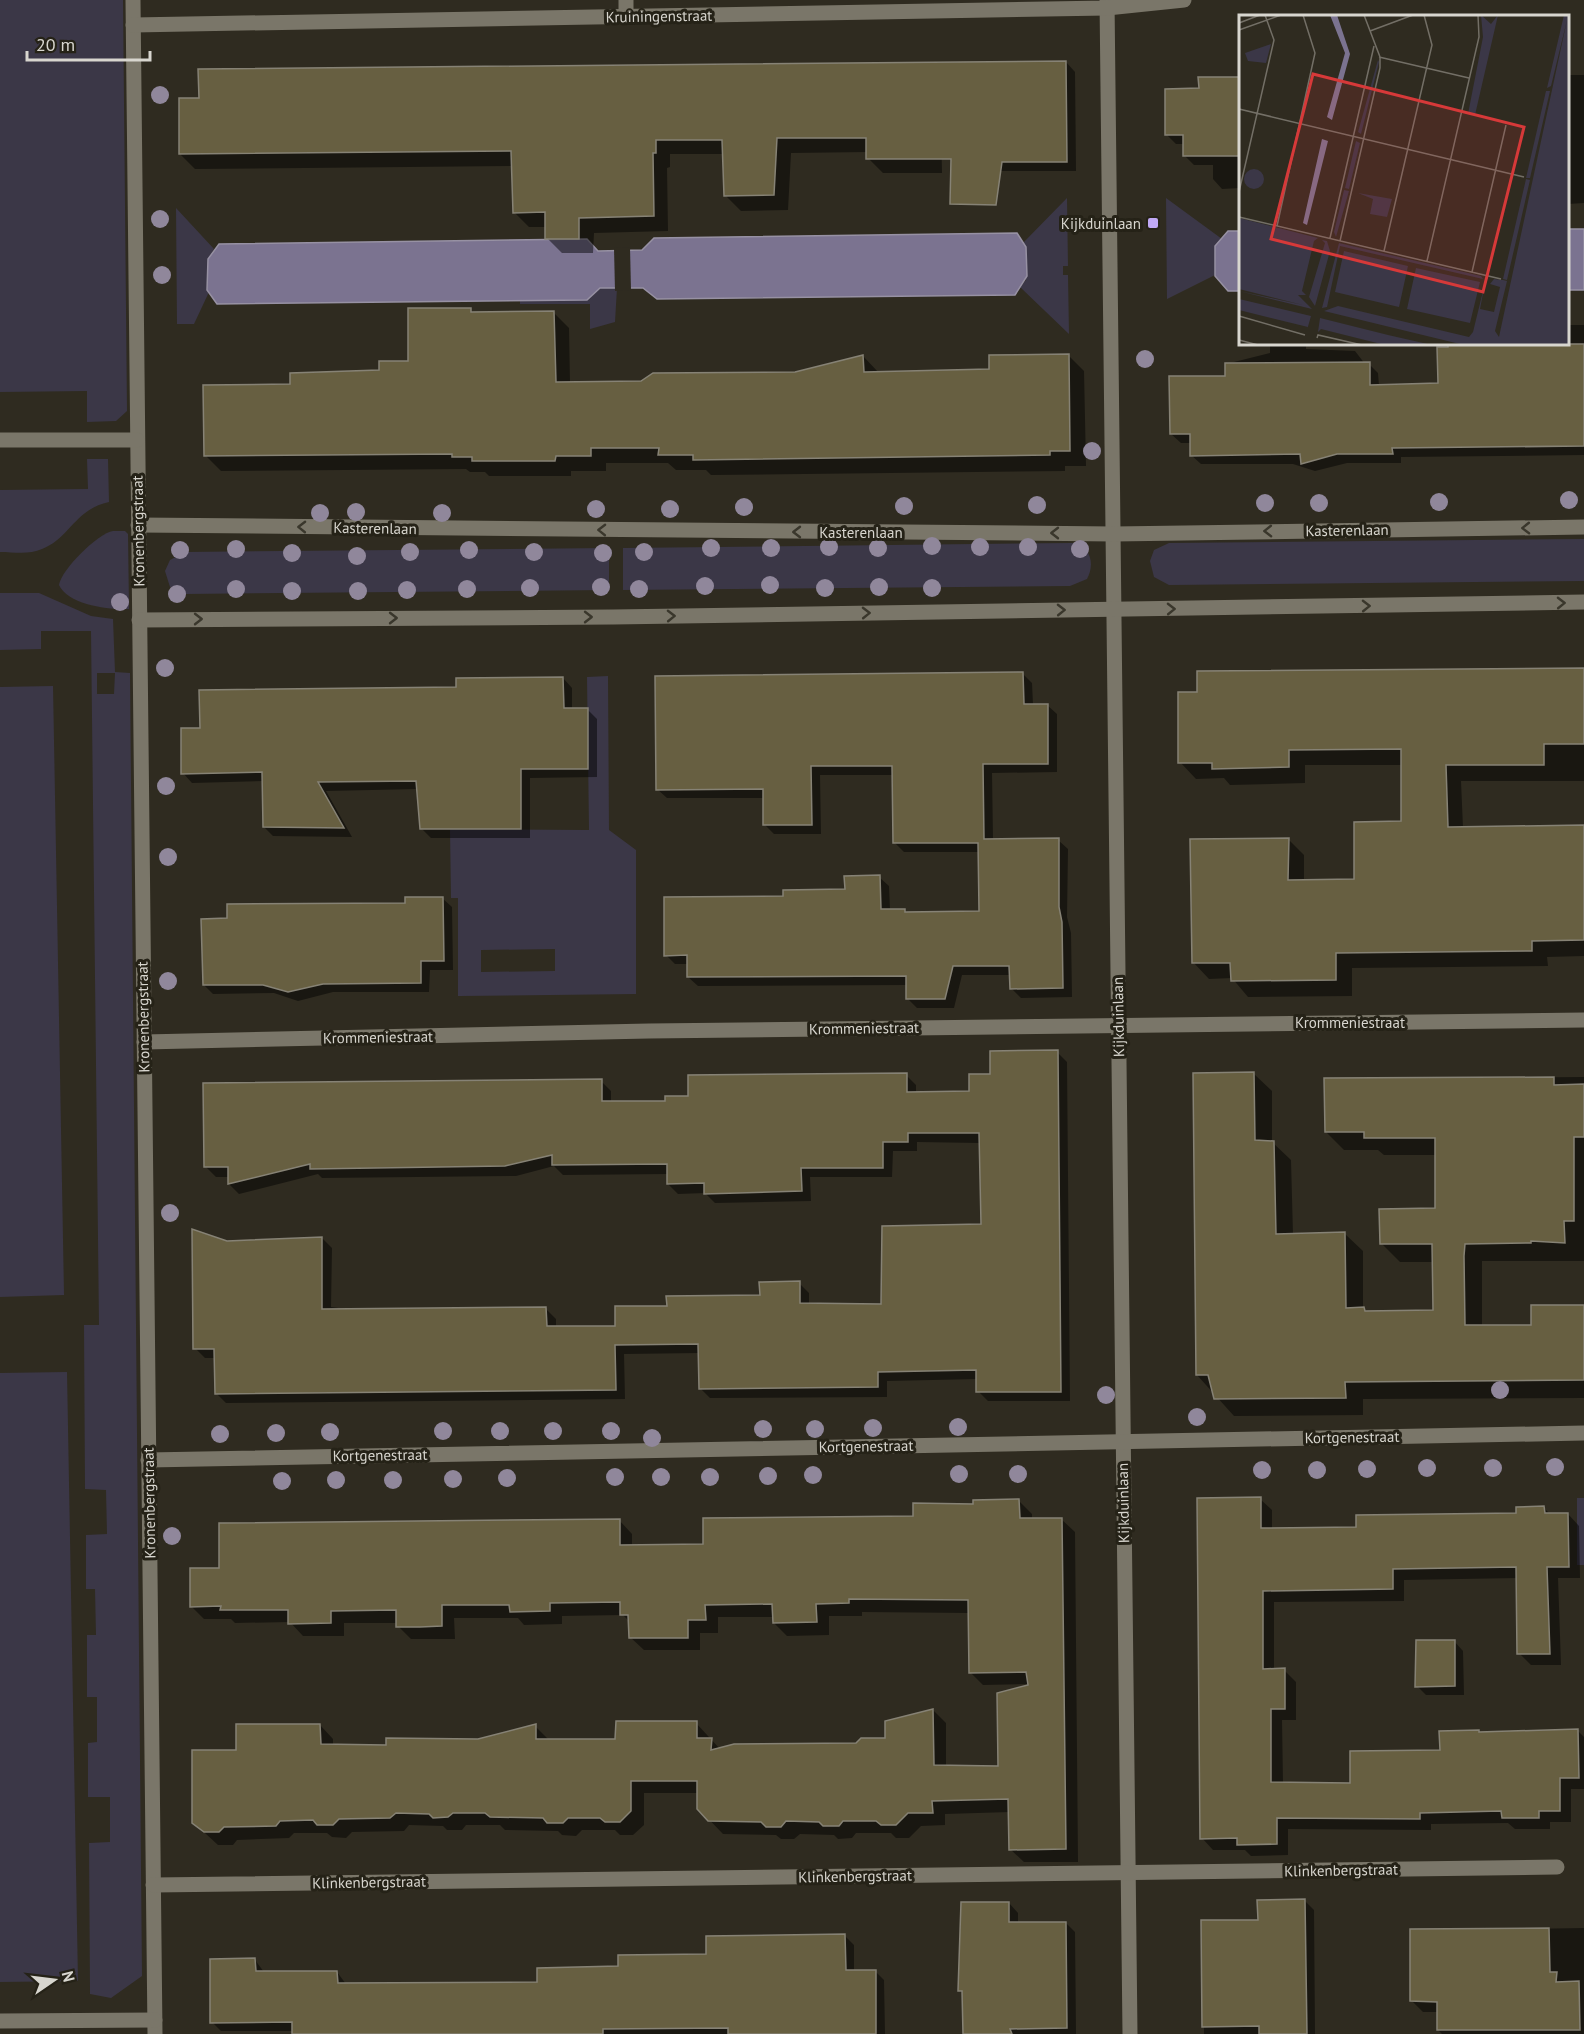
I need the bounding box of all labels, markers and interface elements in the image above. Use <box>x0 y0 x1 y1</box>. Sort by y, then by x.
street label: Kruiningenstraat <box>605 6 713 26</box>
inset map <box>1239 15 1569 345</box>
scale bar <box>27 24 150 62</box>
text: 20 m <box>36 33 75 56</box>
place label: Kijkduinlaan <box>1061 214 1141 233</box>
marker: Kijkduinlaan <box>1146 216 1160 230</box>
street label: Kronenbergstraat <box>128 475 148 587</box>
street label: Kasterenlaan <box>333 518 417 538</box>
street label: Kasterenlaan <box>1305 520 1389 540</box>
one-way arrow <box>298 521 307 533</box>
one-way arrow <box>1521 522 1530 534</box>
street label: Kasterenlaan <box>819 523 903 542</box>
one-way arrow <box>598 524 607 537</box>
one-way arrow <box>1263 525 1272 538</box>
one-way arrow <box>793 526 802 538</box>
one-way arrow <box>1051 527 1060 539</box>
one-way arrow <box>1557 597 1566 609</box>
one-way arrow <box>1362 600 1371 612</box>
one-way arrow <box>1167 603 1176 615</box>
one-way arrow <box>1057 604 1066 617</box>
one-way arrow <box>862 607 871 619</box>
one-way arrow <box>667 610 676 622</box>
one-way arrow <box>583 611 592 623</box>
one-way arrow <box>388 612 397 624</box>
one-way arrow <box>193 613 202 625</box>
street label: Kronenbergstraat <box>133 961 153 1073</box>
street label: Kijkduinlaan <box>1108 977 1128 1057</box>
street label: Krommeniestraat <box>1295 1013 1405 1032</box>
street label: Krommeniestraat <box>809 1018 919 1038</box>
street label: Krommeniestraat <box>323 1027 433 1047</box>
street label: Kortgenestraat <box>1304 1427 1400 1447</box>
street label: Kortgenestraat <box>818 1436 914 1456</box>
street label: Kortgenestraat <box>332 1445 428 1465</box>
street label: Kronenbergstraat <box>139 1447 159 1559</box>
street label: Kijkduinlaan <box>1113 1463 1133 1543</box>
street label: Klinkenbergstraat <box>1284 1860 1398 1880</box>
street label: Klinkenbergstraat <box>798 1866 912 1886</box>
street label: Klinkenbergstraat <box>312 1872 426 1892</box>
north arrow <box>24 1950 84 2010</box>
text: N <box>58 1969 80 1984</box>

